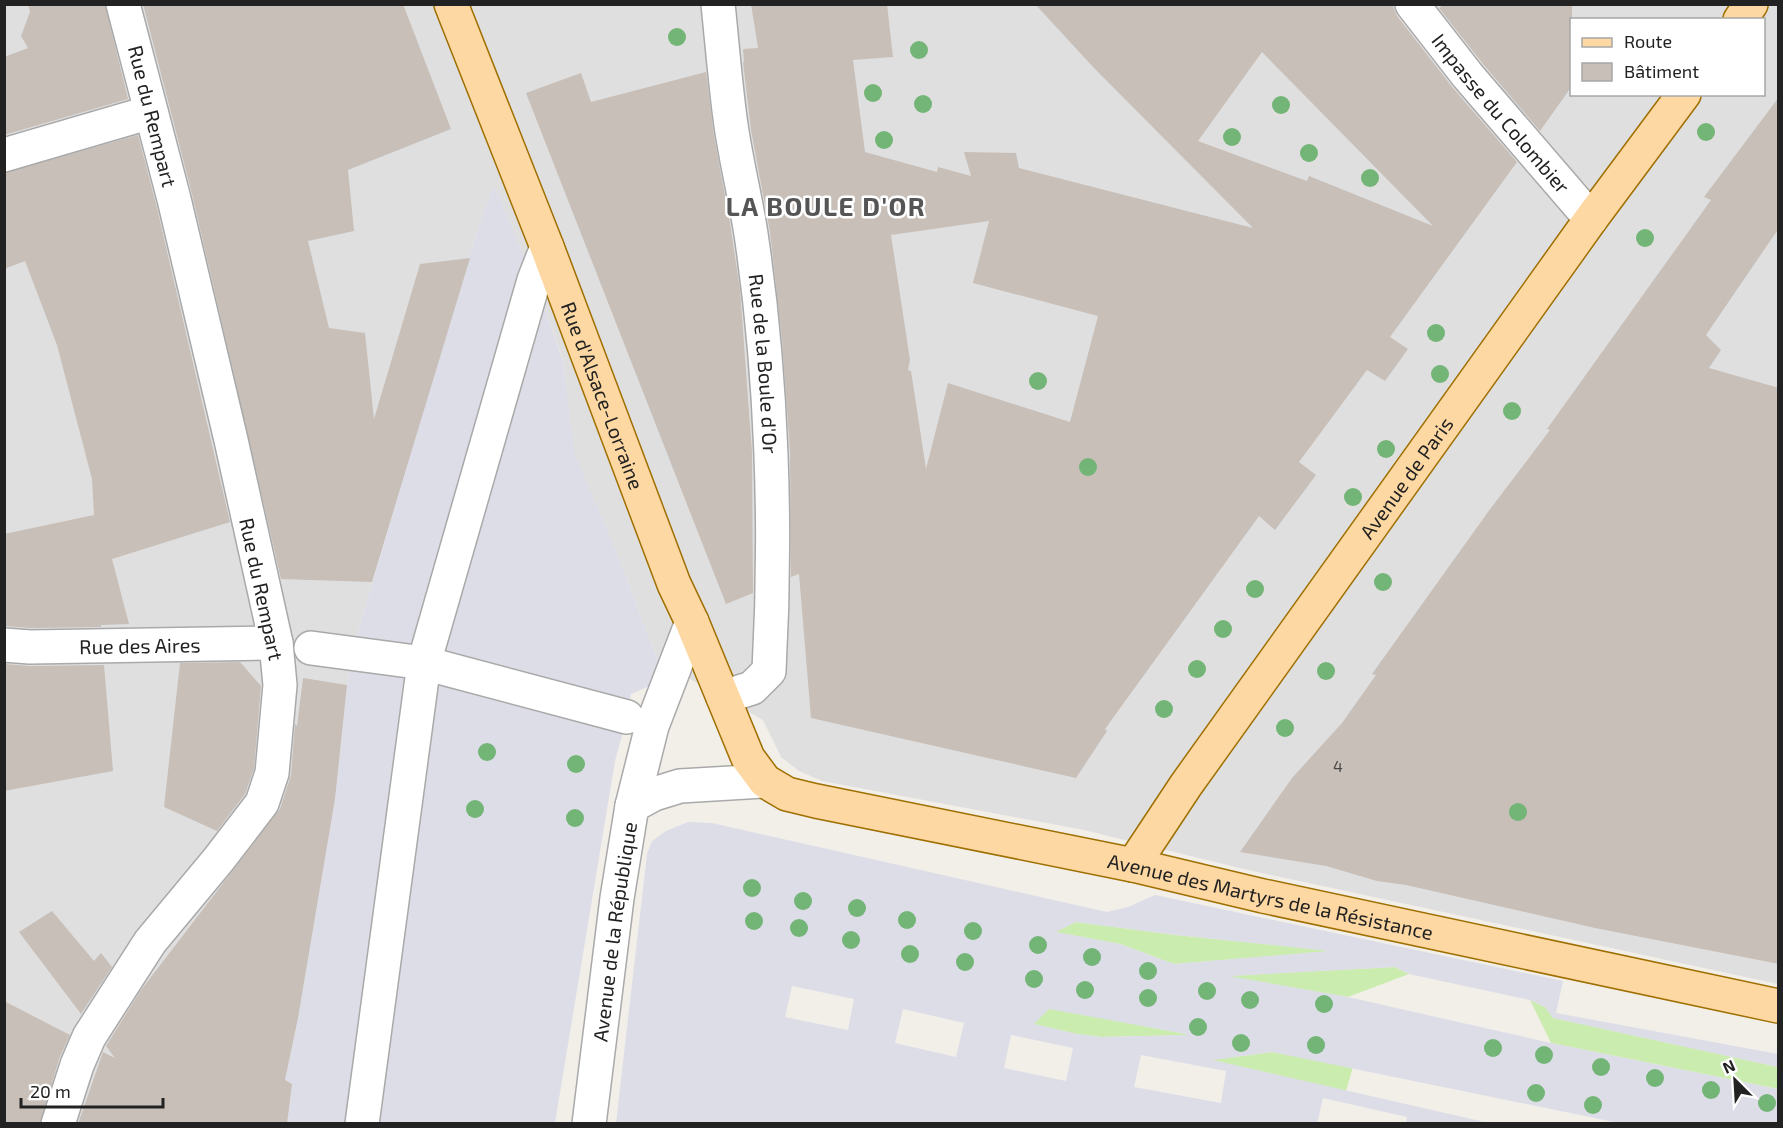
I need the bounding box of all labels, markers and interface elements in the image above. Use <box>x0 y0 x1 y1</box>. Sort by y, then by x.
legend <box>1570 18 1765 96</box>
street label: Impasse du Colombier <box>1427 29 1575 198</box>
text: Route <box>1624 30 1672 52</box>
street label: Rue du Rempart <box>124 43 182 190</box>
text: Bâtiment <box>1624 60 1699 82</box>
district label: LA BOULE D'OR <box>726 190 926 221</box>
street label: Rue de la Boule d'Or <box>745 272 783 454</box>
street label: Rue d'Alsace-Lorraine <box>557 298 649 493</box>
street label: Avenue de Paris <box>1354 412 1458 543</box>
street label: Rue du Rempart <box>235 516 289 663</box>
street label: Rue des Aires <box>79 632 201 658</box>
house number: 4 <box>1333 756 1343 775</box>
street label: Avenue de la République <box>587 820 641 1043</box>
street label: Avenue des Martyrs de la Résistance <box>1106 848 1436 944</box>
north arrow <box>1705 1050 1765 1110</box>
text: N <box>1720 1055 1738 1077</box>
scale bar <box>21 1071 164 1109</box>
text: 20 m <box>30 1080 71 1102</box>

